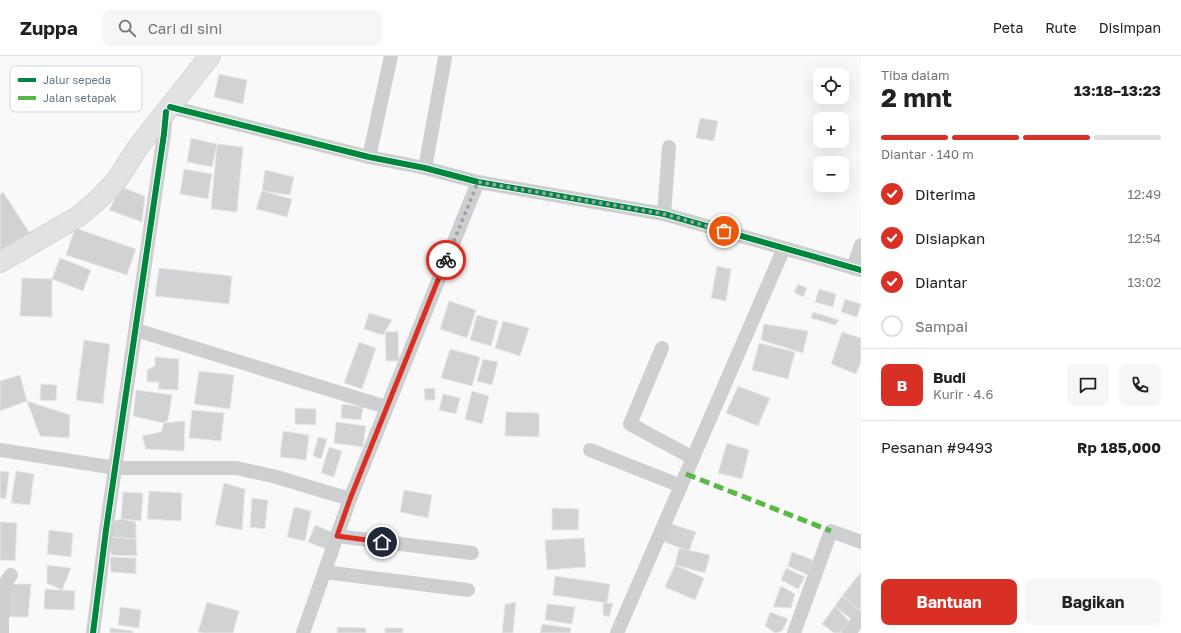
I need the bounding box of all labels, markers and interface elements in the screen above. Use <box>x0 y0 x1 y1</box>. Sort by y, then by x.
search box <box>102 10 382 46</box>
text: Zuppa <box>20 16 78 39</box>
icon: search <box>116 17 138 39</box>
text: Cari di sini <box>148 19 222 37</box>
text: Peta <box>993 19 1023 36</box>
text: Rute <box>1045 19 1077 36</box>
text: Disimpan <box>1099 19 1161 36</box>
legend <box>10 66 142 112</box>
text: Tiba dalam <box>881 67 949 83</box>
map controls <box>813 68 849 192</box>
button: locate <box>813 68 849 104</box>
text: Jalur sepeda <box>43 73 111 86</box>
text: 13:18–13:23 <box>1074 81 1161 99</box>
text: 2 mnt <box>881 82 952 113</box>
text: Jalan setapak <box>43 91 117 104</box>
button: + <box>813 112 849 148</box>
text: Diantar · 140 m <box>881 146 974 162</box>
button: − <box>813 156 849 192</box>
icon: check <box>881 183 903 205</box>
text: Diterima <box>915 185 976 203</box>
text: 12:49 <box>1127 186 1161 202</box>
pin <box>707 214 741 248</box>
icon: bag <box>713 220 735 242</box>
icon: check <box>881 227 903 249</box>
text: Disiapkan <box>915 229 985 247</box>
text: 12:54 <box>1128 230 1161 246</box>
courier <box>426 240 466 280</box>
icon: bike <box>435 249 457 271</box>
icon: check <box>881 271 903 293</box>
text: Diantar <box>915 273 967 291</box>
text: 13:02 <box>1128 274 1161 290</box>
text: Sampai <box>915 317 968 335</box>
button: chat <box>1067 364 1109 406</box>
button: phone <box>1119 364 1161 406</box>
text: Budi <box>933 368 966 386</box>
text: B <box>897 376 907 394</box>
text: Kurir · 4.6 <box>933 386 993 402</box>
text: Pesanan #9493 <box>881 438 993 456</box>
text: Rp 185,000 <box>1077 438 1161 456</box>
pin <box>365 525 399 559</box>
icon: home <box>371 531 393 553</box>
button: Bantuan <box>881 579 1017 625</box>
button: Bagikan <box>1025 579 1161 625</box>

